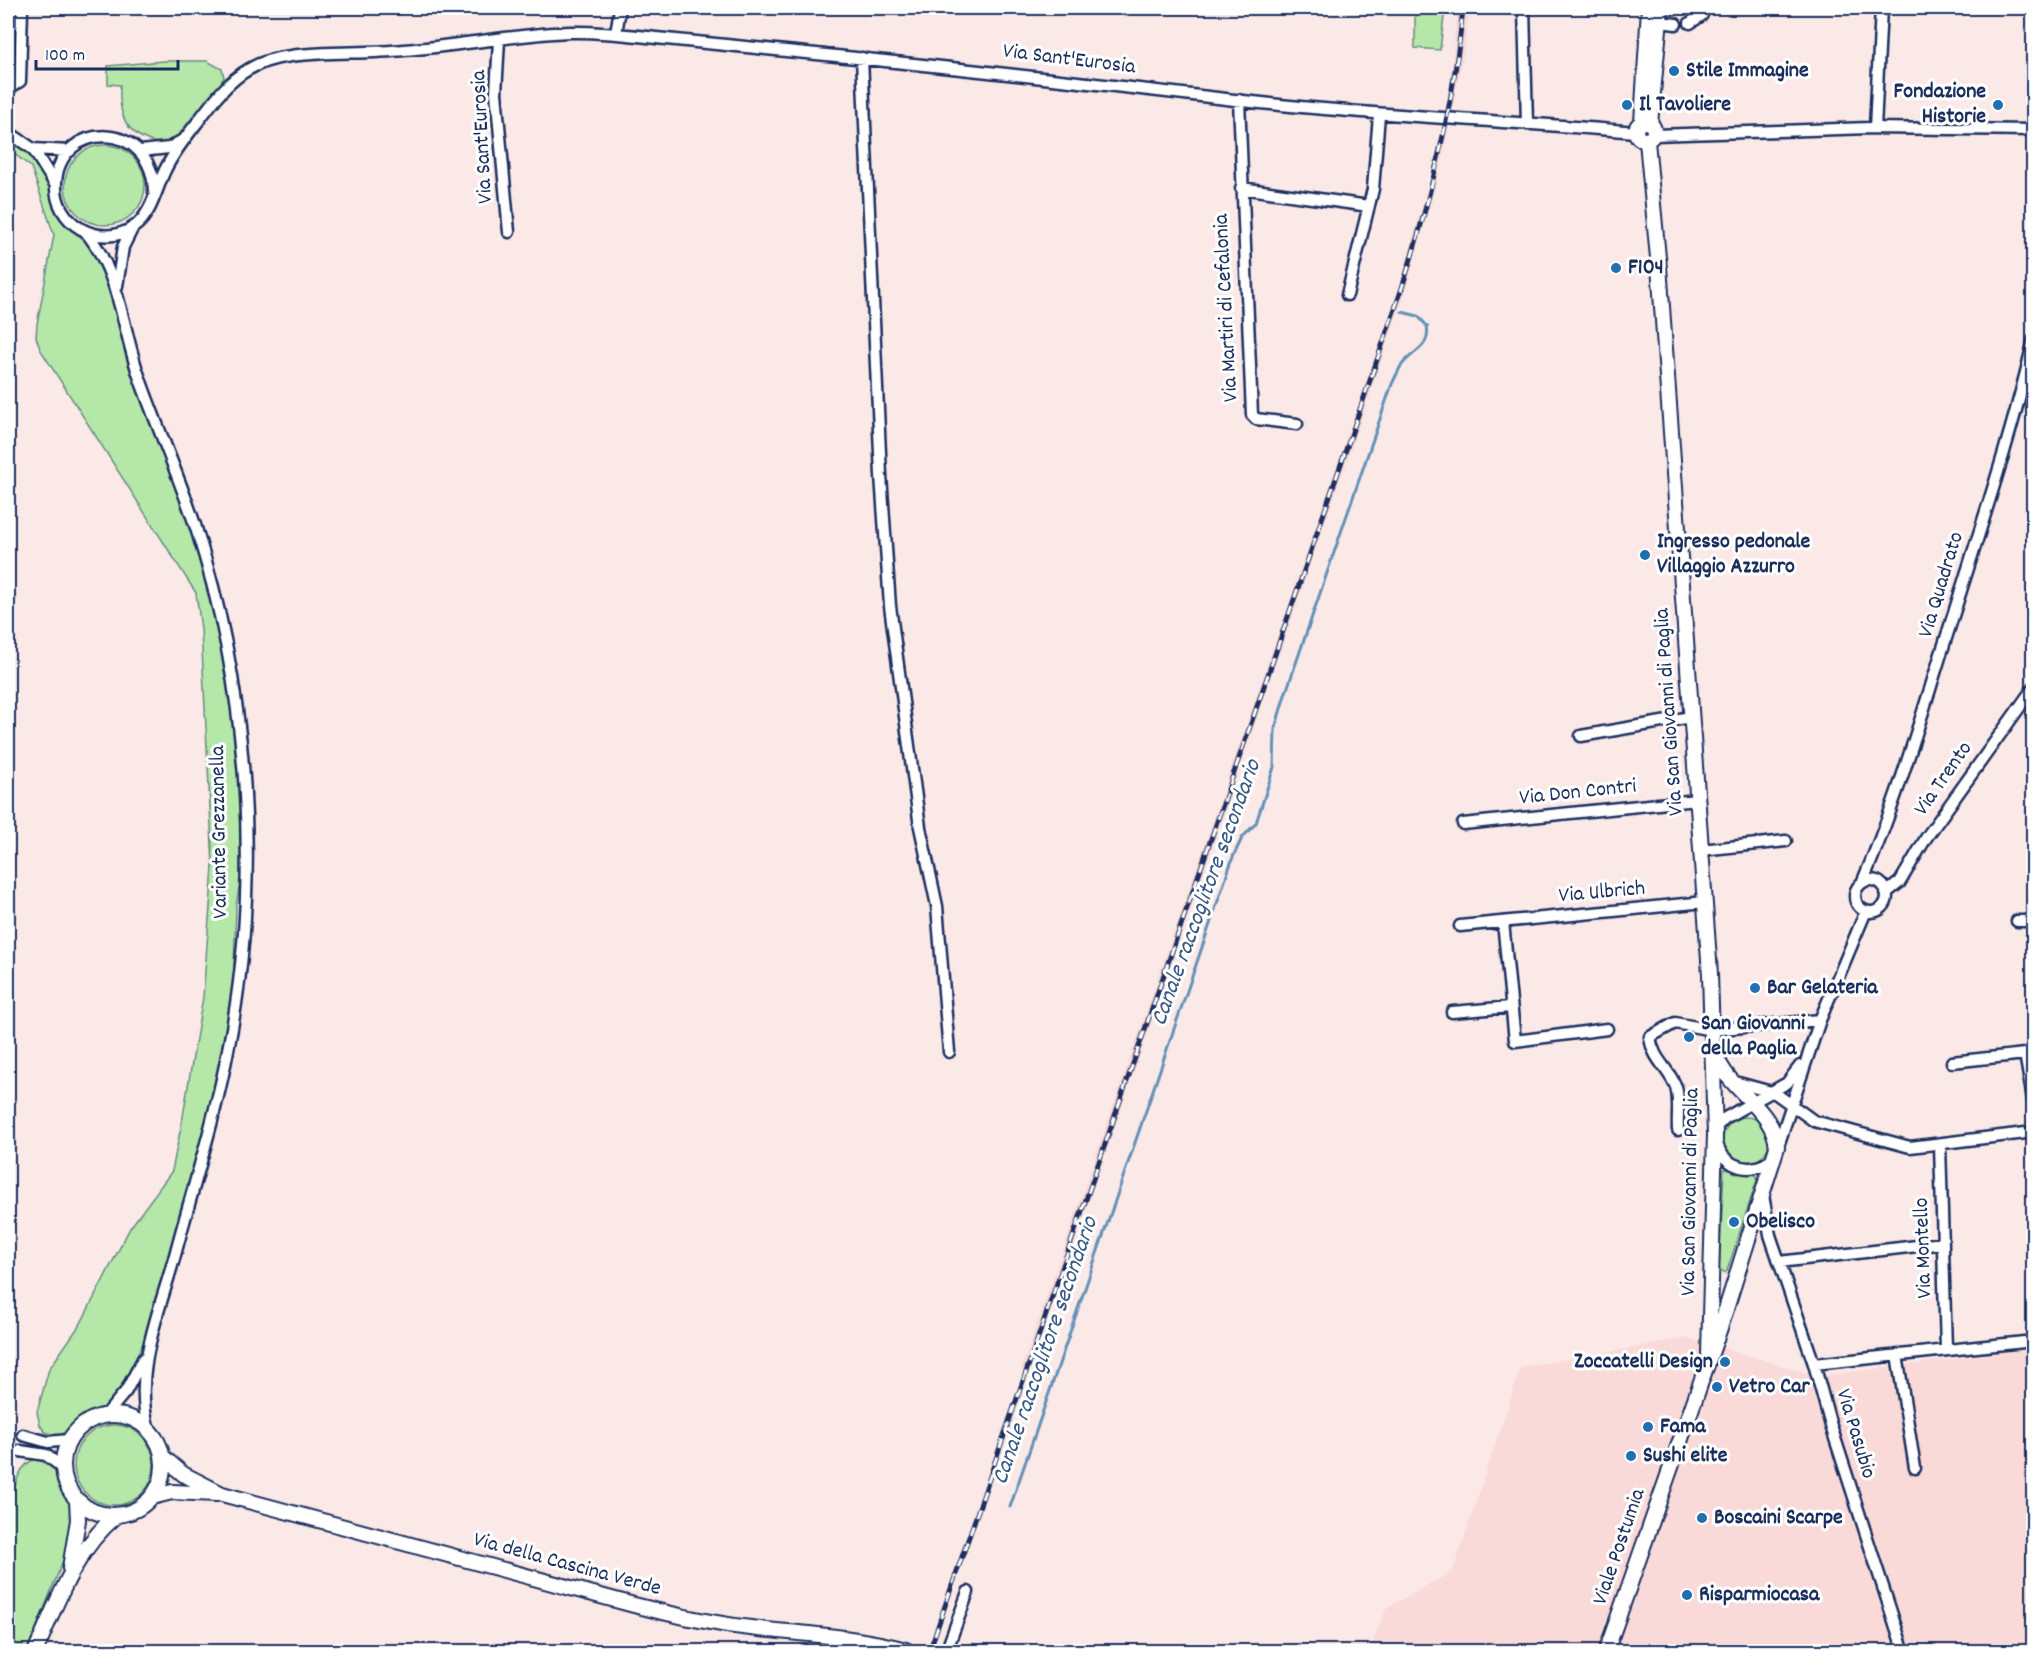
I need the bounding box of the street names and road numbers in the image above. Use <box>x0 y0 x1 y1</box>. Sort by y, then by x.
street label: Via Sant'Eurosia <box>1001 36 1138 84</box>
street label: Via Sant'Eurosia <box>464 69 502 205</box>
street label: Via Martiri di Cefalonia <box>1207 213 1247 403</box>
street label: Via Quadrato <box>1911 528 1973 642</box>
street label: Via San Giovanni di Paglia <box>1647 607 1693 817</box>
street label: Via Trento <box>1907 735 1981 823</box>
street label: Variante Grezzanella <box>203 745 237 919</box>
street label: Via Don Contri <box>1518 771 1638 815</box>
street label: Via Ulbrich <box>1558 874 1646 912</box>
street label: Via San Giovanni di Paglia <box>1674 1087 1708 1296</box>
street label: Via Montello <box>1907 1197 1941 1299</box>
street label: Via Pasubio <box>1827 1385 1883 1483</box>
street label: Viale Postumia <box>1586 1484 1655 1609</box>
street label: Via della Cascina Verde <box>470 1525 664 1605</box>

